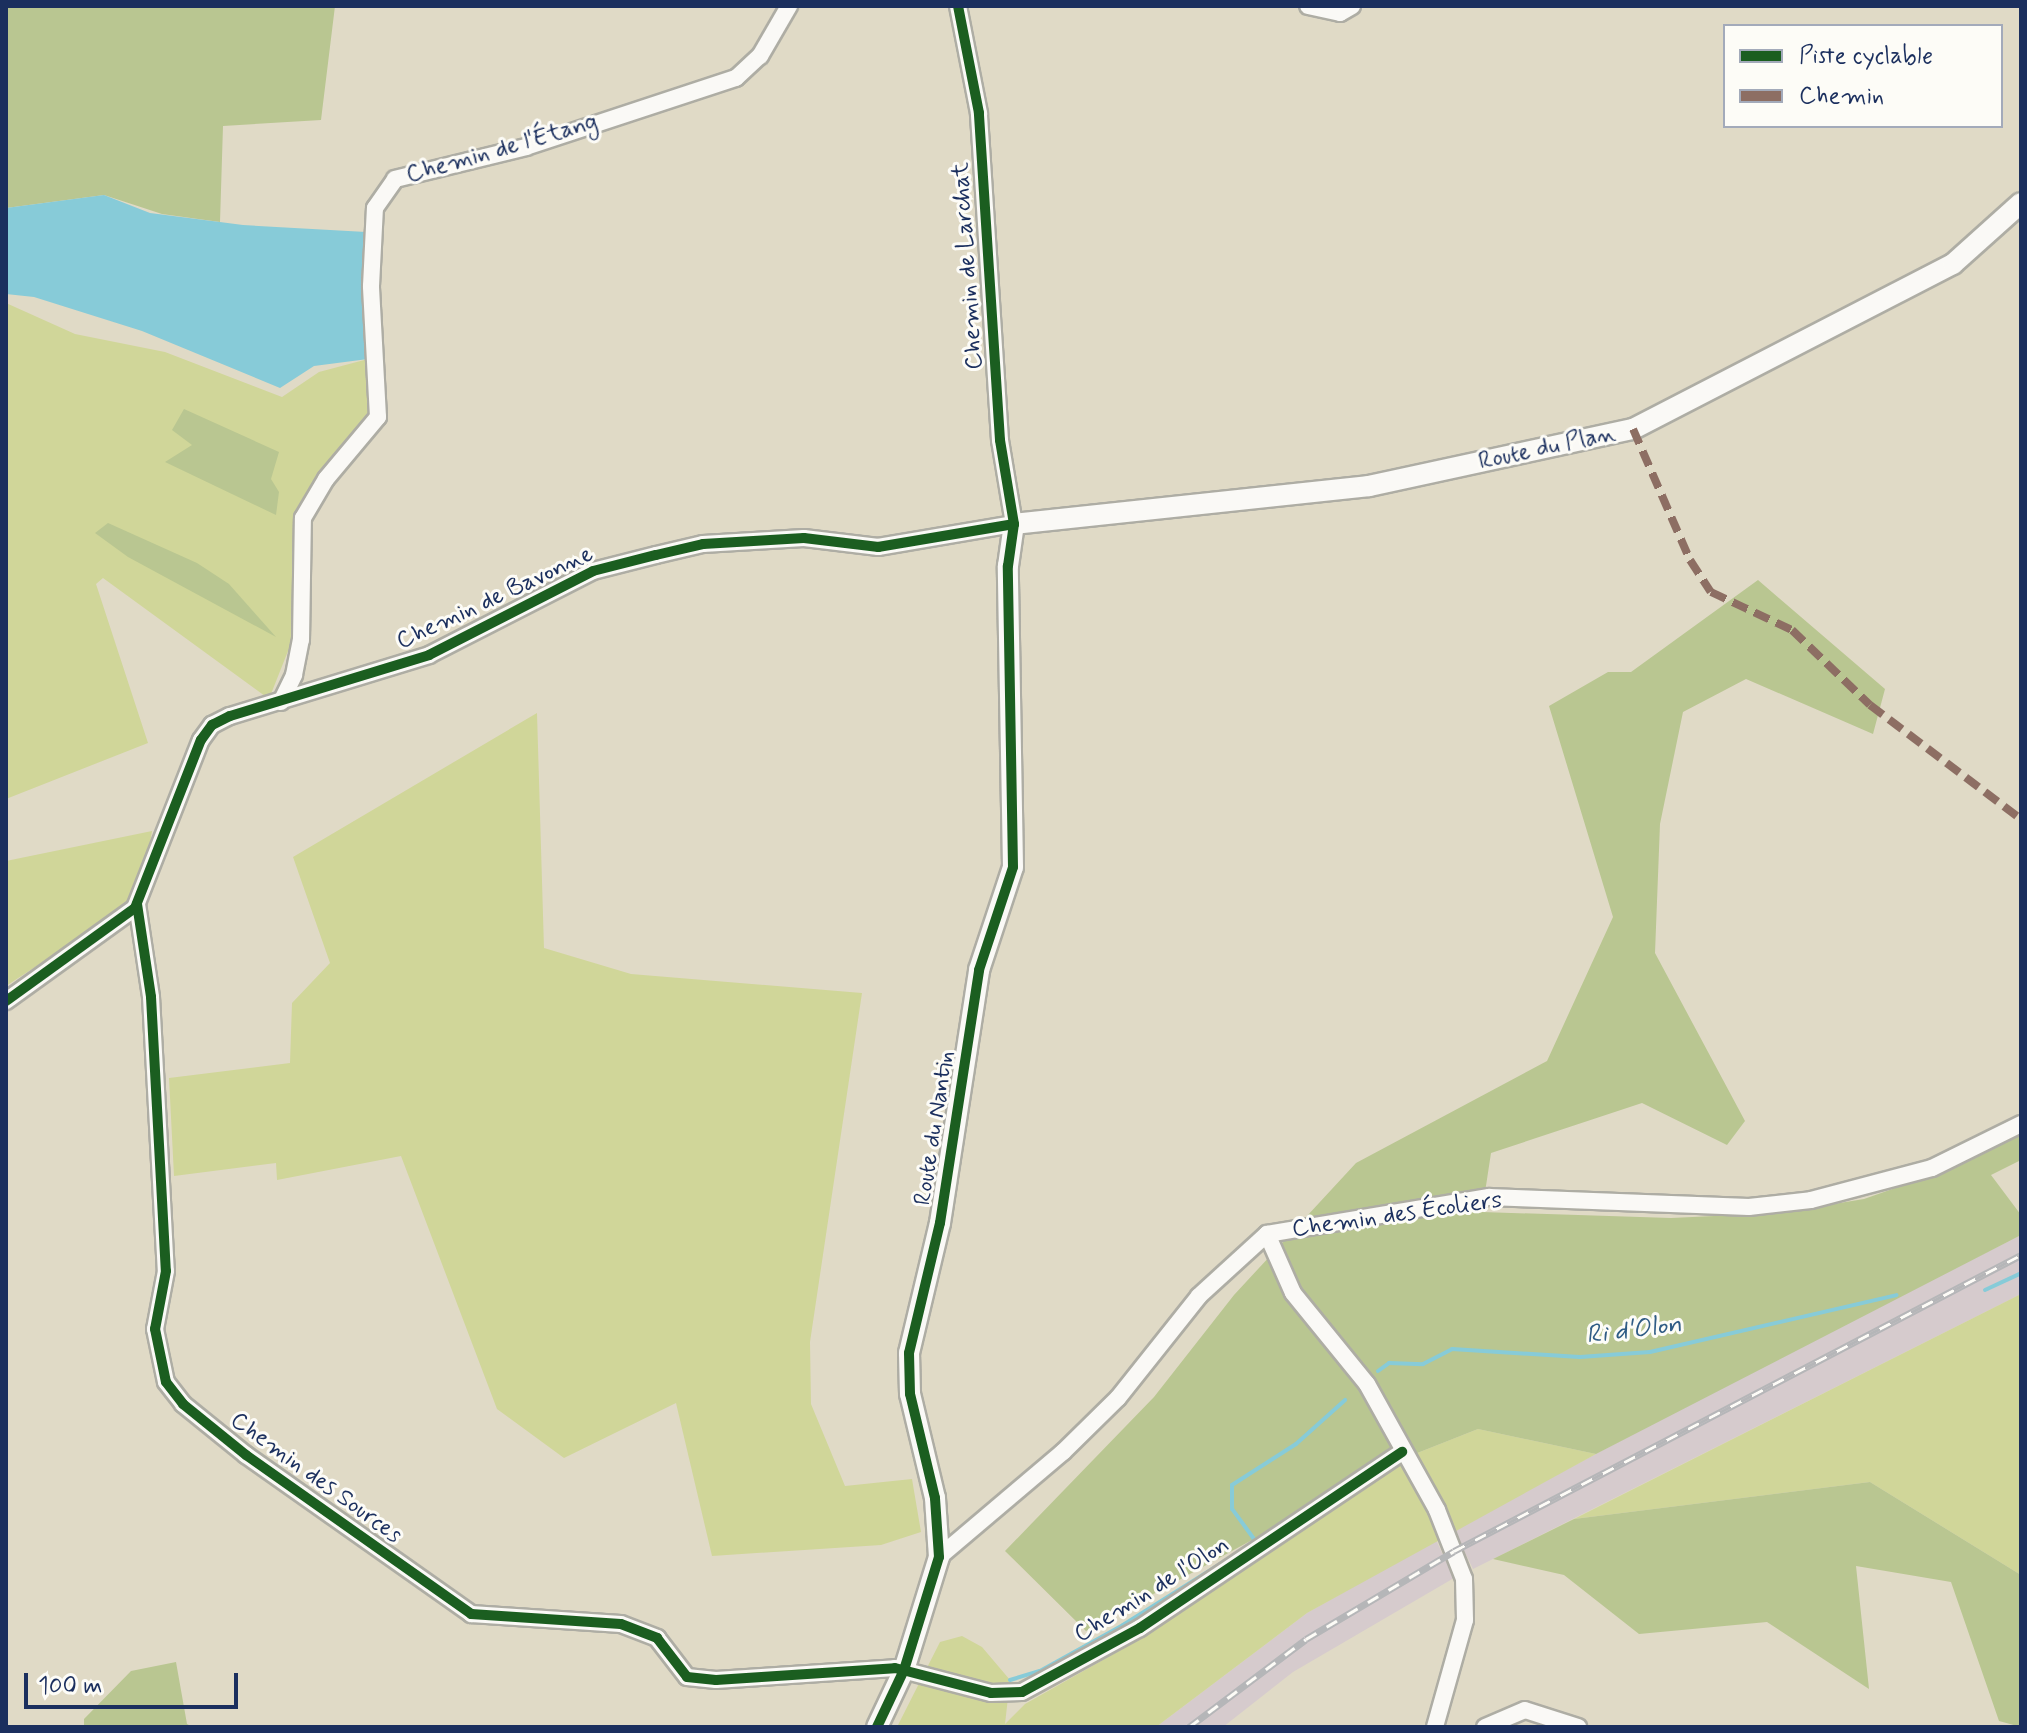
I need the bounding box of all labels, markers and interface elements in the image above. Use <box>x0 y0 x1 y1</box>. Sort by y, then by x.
legend <box>1723 24 2003 128</box>
text: Piste cyclable <box>1799 41 1933 72</box>
text: Chemin <box>1799 81 1884 112</box>
street label: Chemin de l'Étang <box>403 108 601 190</box>
street label: Chemin de Larchat <box>946 162 990 370</box>
street label: Route du Plan <box>1476 420 1618 476</box>
street label: Chemin de Bavonne <box>393 540 597 656</box>
street label: Route du Nantin <box>909 1049 961 1207</box>
street label: Chemin des Écoliers <box>1290 1186 1504 1244</box>
water label: Ri d'Olon <box>1585 1310 1683 1352</box>
street label: Chemin des Sources <box>224 1406 408 1550</box>
street label: Chemin de l'Olon <box>1069 1531 1235 1649</box>
scale bar <box>28 1657 242 1707</box>
text: 100 m <box>38 1671 102 1702</box>

